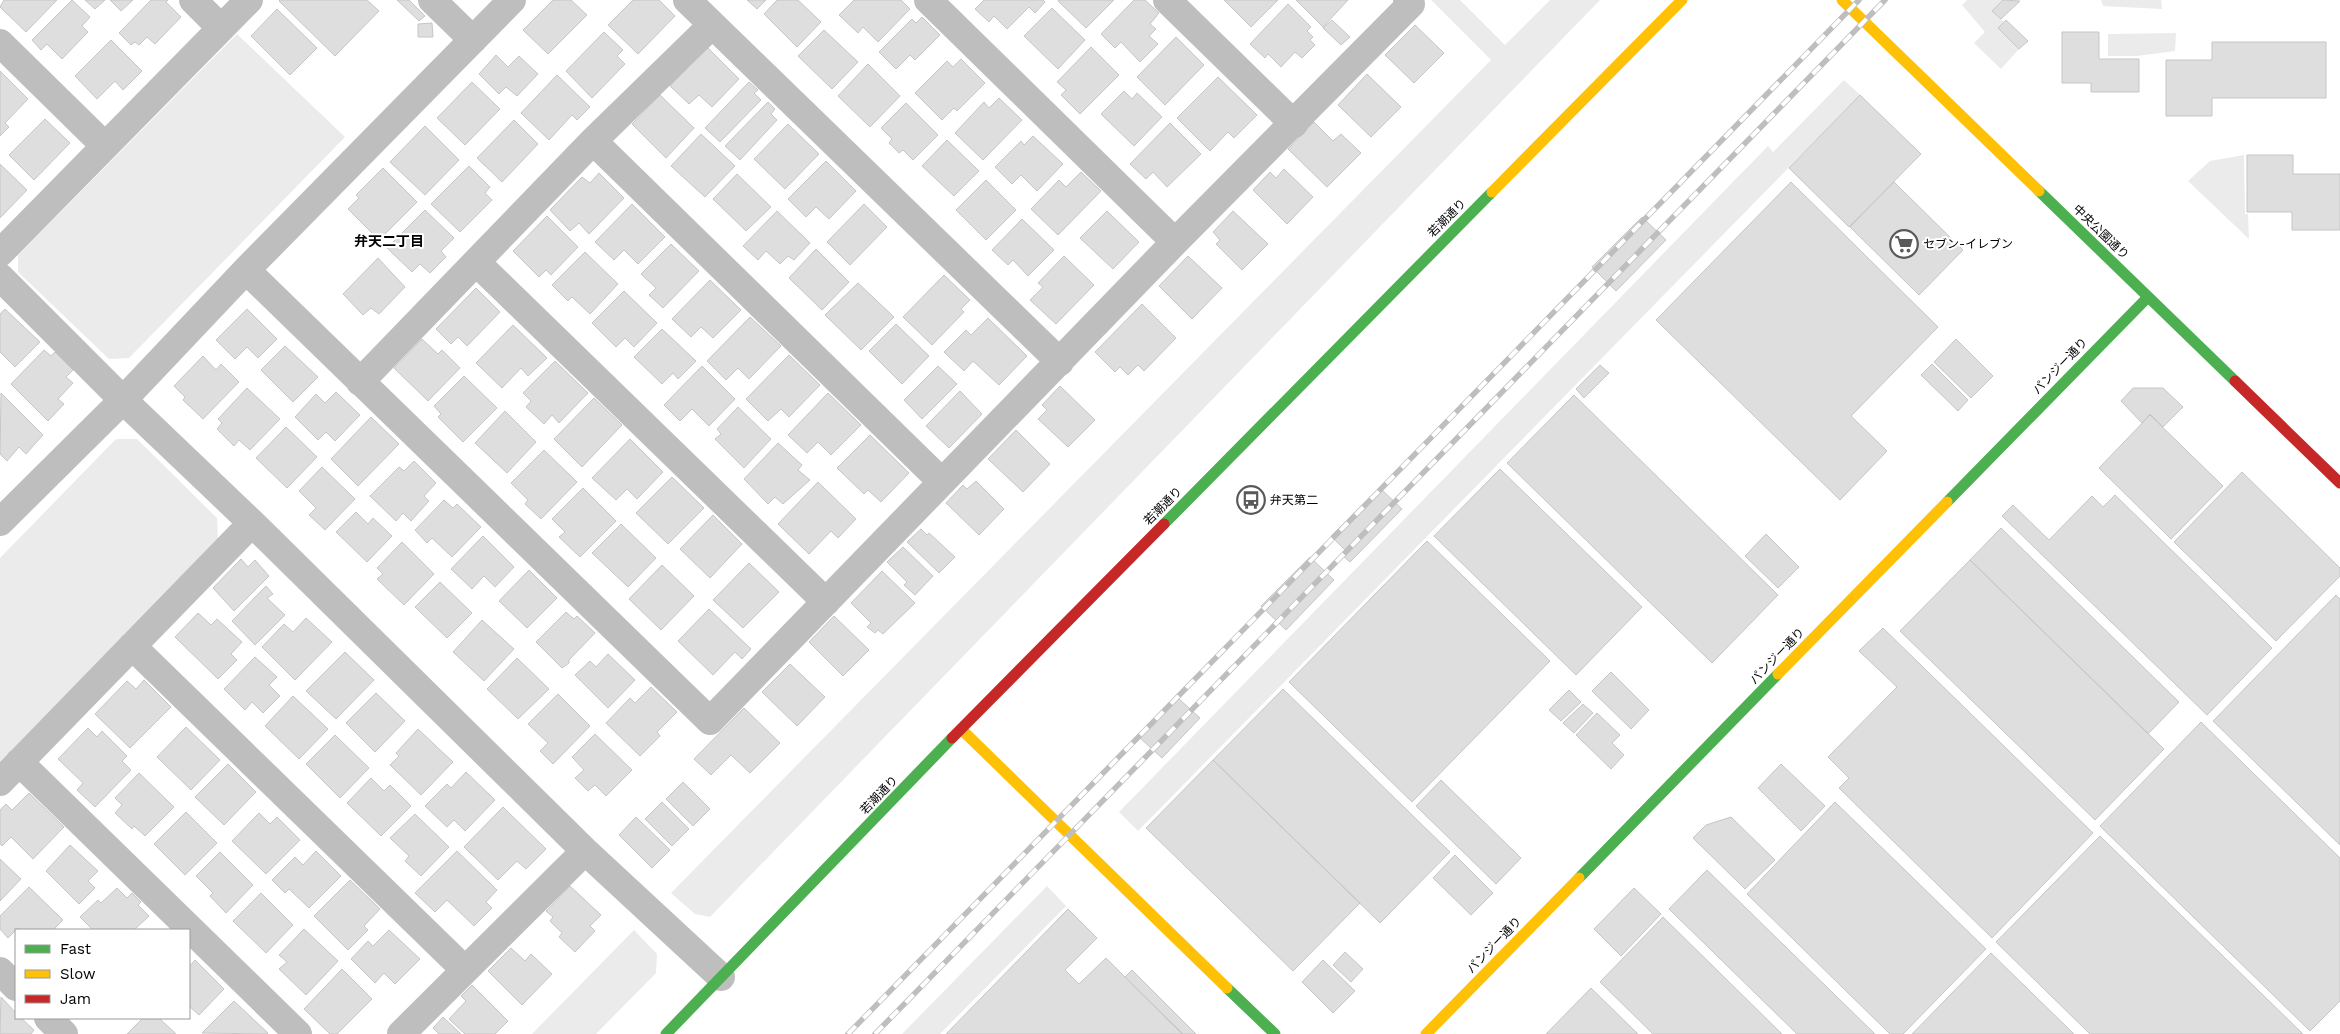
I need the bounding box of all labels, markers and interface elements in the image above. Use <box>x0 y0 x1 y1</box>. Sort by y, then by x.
street label: 若潮通り <box>1425 196 1469 240</box>
street label: 中央公園通り <box>2070 202 2132 262</box>
supermarket icon: セブン-イレブン <box>1889 229 1919 259</box>
district label: 弁天二丁目 <box>354 233 424 249</box>
place label: セブン-イレブン <box>1923 237 2013 251</box>
street label: パンジー通り <box>2030 335 2090 397</box>
street label: 若潮通り <box>1141 484 1185 528</box>
bus stop icon: 弁天第二 <box>1236 485 1266 515</box>
place label: 弁天第二 <box>1270 493 1318 507</box>
street label: パンジー通り <box>1747 625 1807 687</box>
street label: 若潮通り <box>857 773 901 817</box>
street label: パンジー通り <box>1464 914 1524 976</box>
legend <box>15 929 190 1019</box>
text: Fast <box>60 940 92 958</box>
text: Slow <box>60 965 96 983</box>
text: Jam <box>60 990 91 1008</box>

